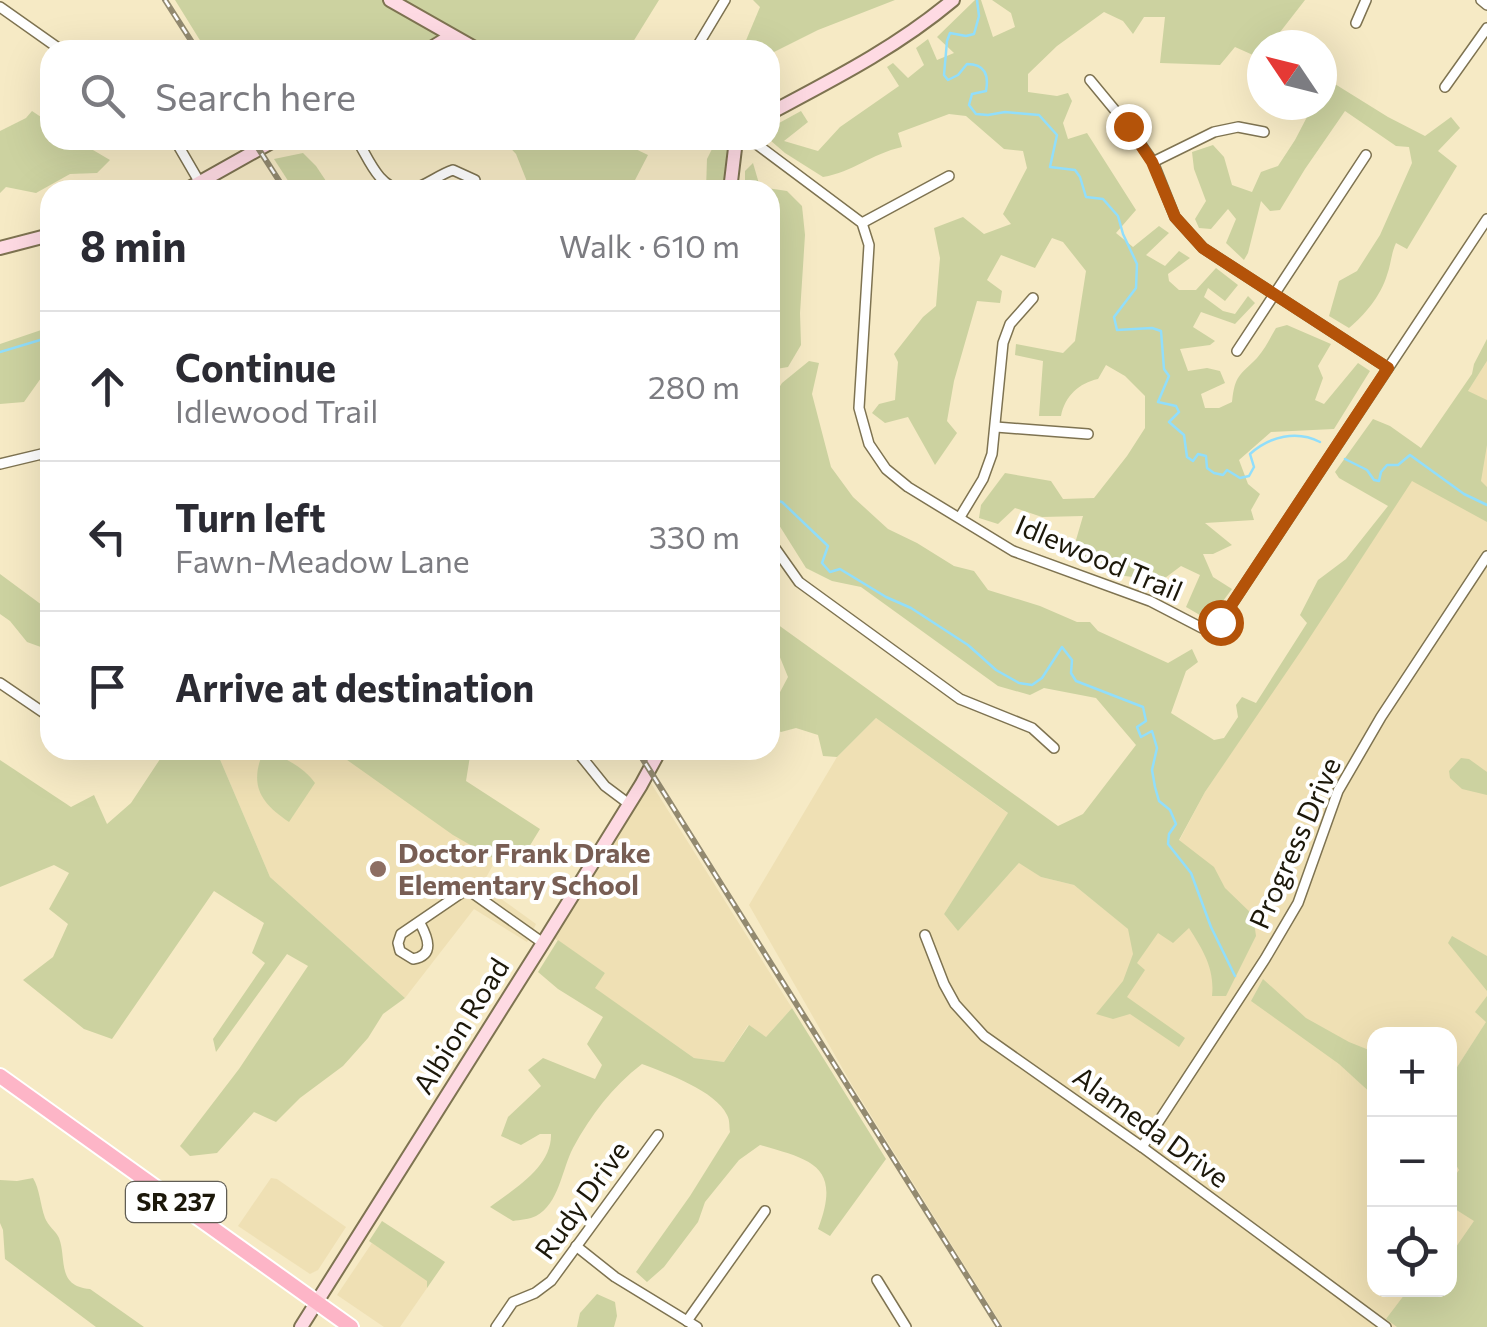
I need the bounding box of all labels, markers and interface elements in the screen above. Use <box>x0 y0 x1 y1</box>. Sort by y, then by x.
north arrow <box>1247 30 1337 120</box>
search box <box>40 40 780 150</box>
icon: search <box>75 68 130 123</box>
text: Search here <box>155 72 356 119</box>
route end <box>1106 104 1152 150</box>
text: 8 min <box>80 219 187 271</box>
text: Walk · 610 m <box>559 225 740 265</box>
text: Continue <box>175 343 336 390</box>
icon: ahead <box>80 359 135 414</box>
text: 280 m <box>648 366 740 406</box>
text: Idlewood Trail <box>175 390 378 430</box>
text: Turn left <box>175 493 326 540</box>
street label: Idlewood Trail <box>1011 507 1188 607</box>
icon: left <box>80 509 135 564</box>
text: 330 m <box>649 516 740 556</box>
text: Fawn-Meadow Lane <box>175 540 470 580</box>
route start <box>1198 600 1244 646</box>
icon: arrive <box>80 659 135 714</box>
text: Arrive at destination <box>175 663 534 710</box>
street label: Progress Drive <box>1241 752 1347 934</box>
place label: Doctor Frank Drake Elementary School <box>398 835 650 901</box>
marker: Doctor Frank Drake Elementary School <box>367 858 389 880</box>
street label: Albion Road <box>405 951 515 1100</box>
map controls <box>1367 1027 1457 1297</box>
button: + <box>1367 1027 1457 1117</box>
street label: Alameda Drive <box>1067 1058 1236 1194</box>
button: − <box>1367 1117 1457 1207</box>
street label: Rudy Drive <box>527 1134 635 1265</box>
road number: SR 237 <box>126 1182 226 1222</box>
button: locate <box>1367 1207 1457 1297</box>

